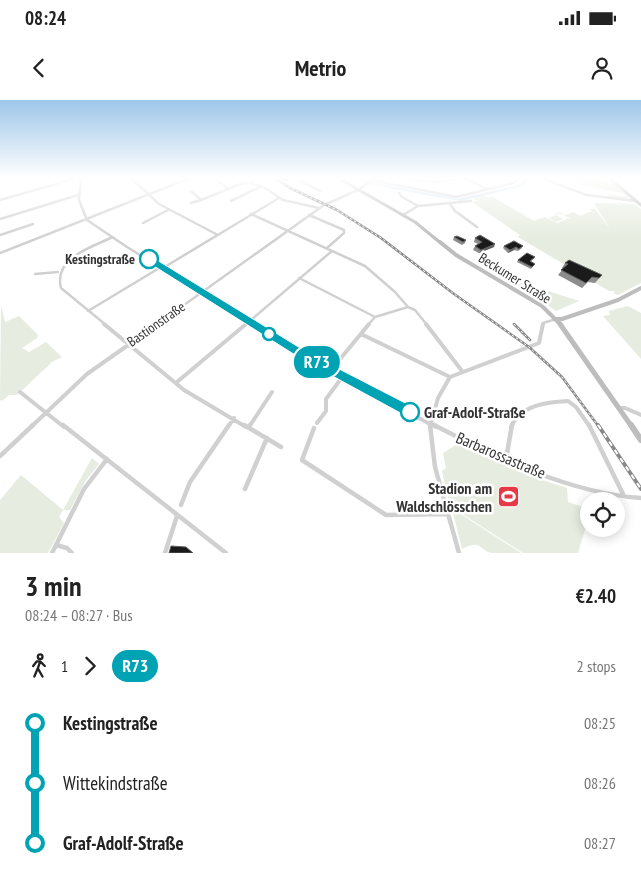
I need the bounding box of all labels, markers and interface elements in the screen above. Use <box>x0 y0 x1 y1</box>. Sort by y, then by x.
text: 08:24 <box>25 6 66 30</box>
icon: back <box>25 54 53 82</box>
text: Metrio <box>295 54 346 82</box>
icon: person <box>588 54 616 82</box>
marker: Kestingstraße <box>139 249 159 269</box>
street label: Beckumer Straße <box>475 249 555 308</box>
place label: Kestingstraße <box>65 250 135 268</box>
street label: Bastionstraße <box>124 297 189 350</box>
unlabelled marker <box>262 327 276 341</box>
line badge: R73 <box>288 346 346 378</box>
text: R73 <box>304 350 330 373</box>
marker: Graf-Adolf-Straße <box>400 402 420 422</box>
place label: Graf-Adolf-Straße <box>424 402 526 422</box>
street label: Barbarossastraße <box>453 427 549 483</box>
place label: Stadion am Waldschlösschen <box>395 478 492 516</box>
sports icon: Stadion am Waldschlösschen <box>496 485 520 509</box>
map controls <box>580 492 625 537</box>
button: locate <box>580 492 625 537</box>
text: 3 min <box>25 567 82 604</box>
text: €2.40 <box>576 584 616 608</box>
text: 08:24 – 08:27 · Bus <box>25 605 133 625</box>
icon: walk <box>25 652 53 680</box>
icon: forward <box>76 652 104 680</box>
text: R73 <box>122 654 148 677</box>
text: 1 <box>61 656 68 676</box>
text: 2 stops <box>576 656 616 676</box>
text: Kestingstraße <box>63 711 158 735</box>
text: 08:25 <box>584 713 616 733</box>
text: Wittekindstraße <box>63 771 168 795</box>
text: 08:26 <box>584 773 616 793</box>
text: Graf-Adolf-Straße <box>63 831 184 855</box>
text: 08:27 <box>584 833 616 853</box>

